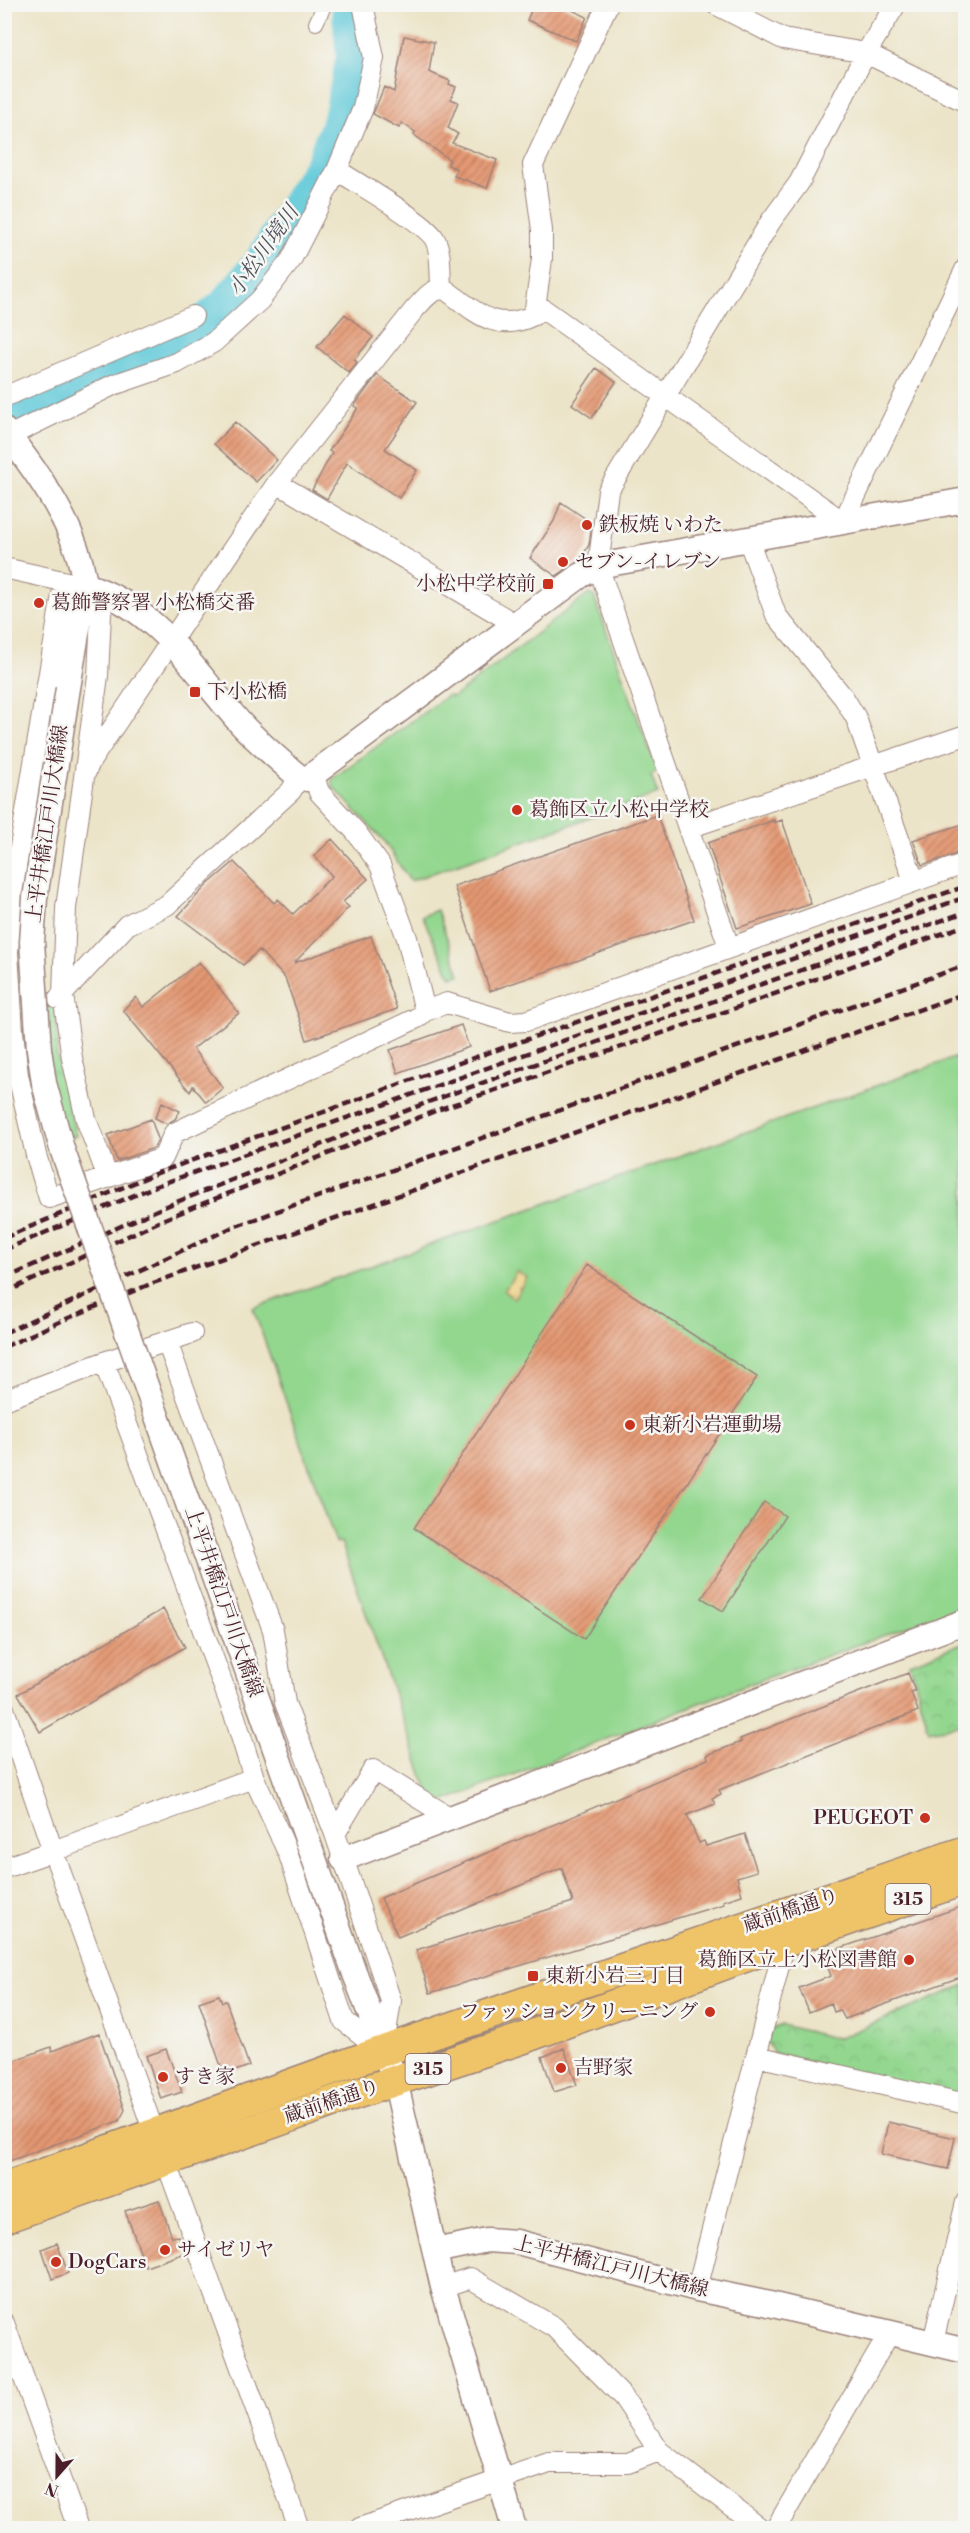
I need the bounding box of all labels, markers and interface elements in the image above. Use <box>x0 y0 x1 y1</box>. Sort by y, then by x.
water label: 小松川境川 <box>223 199 306 301</box>
place label: 鉄板焼 いわた <box>599 513 723 538</box>
marker: 鉄板焼 いわた <box>580 518 594 532</box>
place label: セブン-イレブン <box>575 550 721 575</box>
marker: セブン-イレブン <box>556 555 570 569</box>
place label: 小松中学校前 <box>416 572 536 597</box>
marker: 小松中学校前 <box>541 577 555 591</box>
place label: 葛飾警察署 小松橋交番 <box>51 591 255 616</box>
marker: 葛飾警察署 小松橋交番 <box>32 596 46 610</box>
place label: 下小松橋 <box>207 680 287 705</box>
marker: 下小松橋 <box>188 685 202 699</box>
street label: 上平井橋江戸川大橋線 <box>22 723 74 925</box>
place label: 葛飾区立小松中学校 <box>529 798 709 823</box>
marker: 葛飾区立小松中学校 <box>510 803 524 817</box>
place label: 東新小岩運動場 <box>642 1413 782 1438</box>
marker: 東新小岩運動場 <box>623 1418 637 1432</box>
street label: 上平井橋江戸川大橋線 <box>179 1503 267 1701</box>
place label: PEUGEOT <box>813 1806 913 1831</box>
marker: PEUGEOT <box>918 1811 932 1825</box>
street label: 蔵前橋通り <box>740 1883 842 1939</box>
road number: 315 <box>886 1884 930 1914</box>
place label: 葛飾区立上小松図書館 <box>697 1948 897 1973</box>
marker: 葛飾区立上小松図書館 <box>902 1953 916 1967</box>
place label: 東新小岩三丁目 <box>545 1964 685 1989</box>
marker: 東新小岩三丁目 <box>526 1969 540 1983</box>
place label: ファッションクリーニング <box>460 2000 698 2025</box>
marker: ファッションクリーニング <box>703 2005 717 2019</box>
road number: 315 <box>406 2054 450 2084</box>
place label: 吉野家 <box>573 2056 633 2081</box>
marker: 吉野家 <box>554 2061 568 2075</box>
place label: すき家 <box>175 2065 235 2090</box>
marker: すき家 <box>156 2070 170 2084</box>
street label: 蔵前橋通り <box>281 2074 383 2130</box>
street label: 上平井橋江戸川大橋線 <box>511 2231 711 2303</box>
place label: サイゼリヤ <box>177 2238 275 2263</box>
marker: サイゼリヤ <box>158 2243 172 2257</box>
place label: DogCars <box>68 2250 146 2275</box>
marker: DogCars <box>49 2255 63 2269</box>
north arrow <box>27 2446 87 2506</box>
text: N <box>42 2477 61 2501</box>

